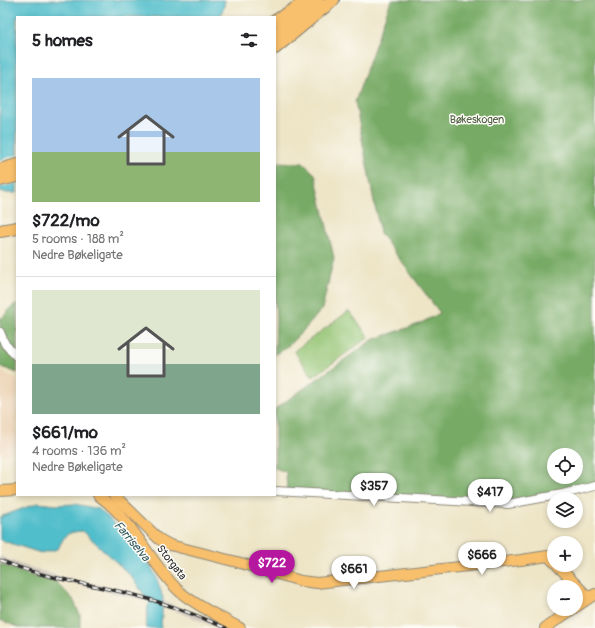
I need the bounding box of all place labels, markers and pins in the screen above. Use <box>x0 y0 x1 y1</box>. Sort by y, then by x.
pin: $357 <box>350 473 398 507</box>
pin: $417 <box>466 479 514 513</box>
pin: $666 <box>458 542 506 576</box>
pin: $722 <box>248 550 296 584</box>
pin: $661 <box>330 556 378 590</box>

